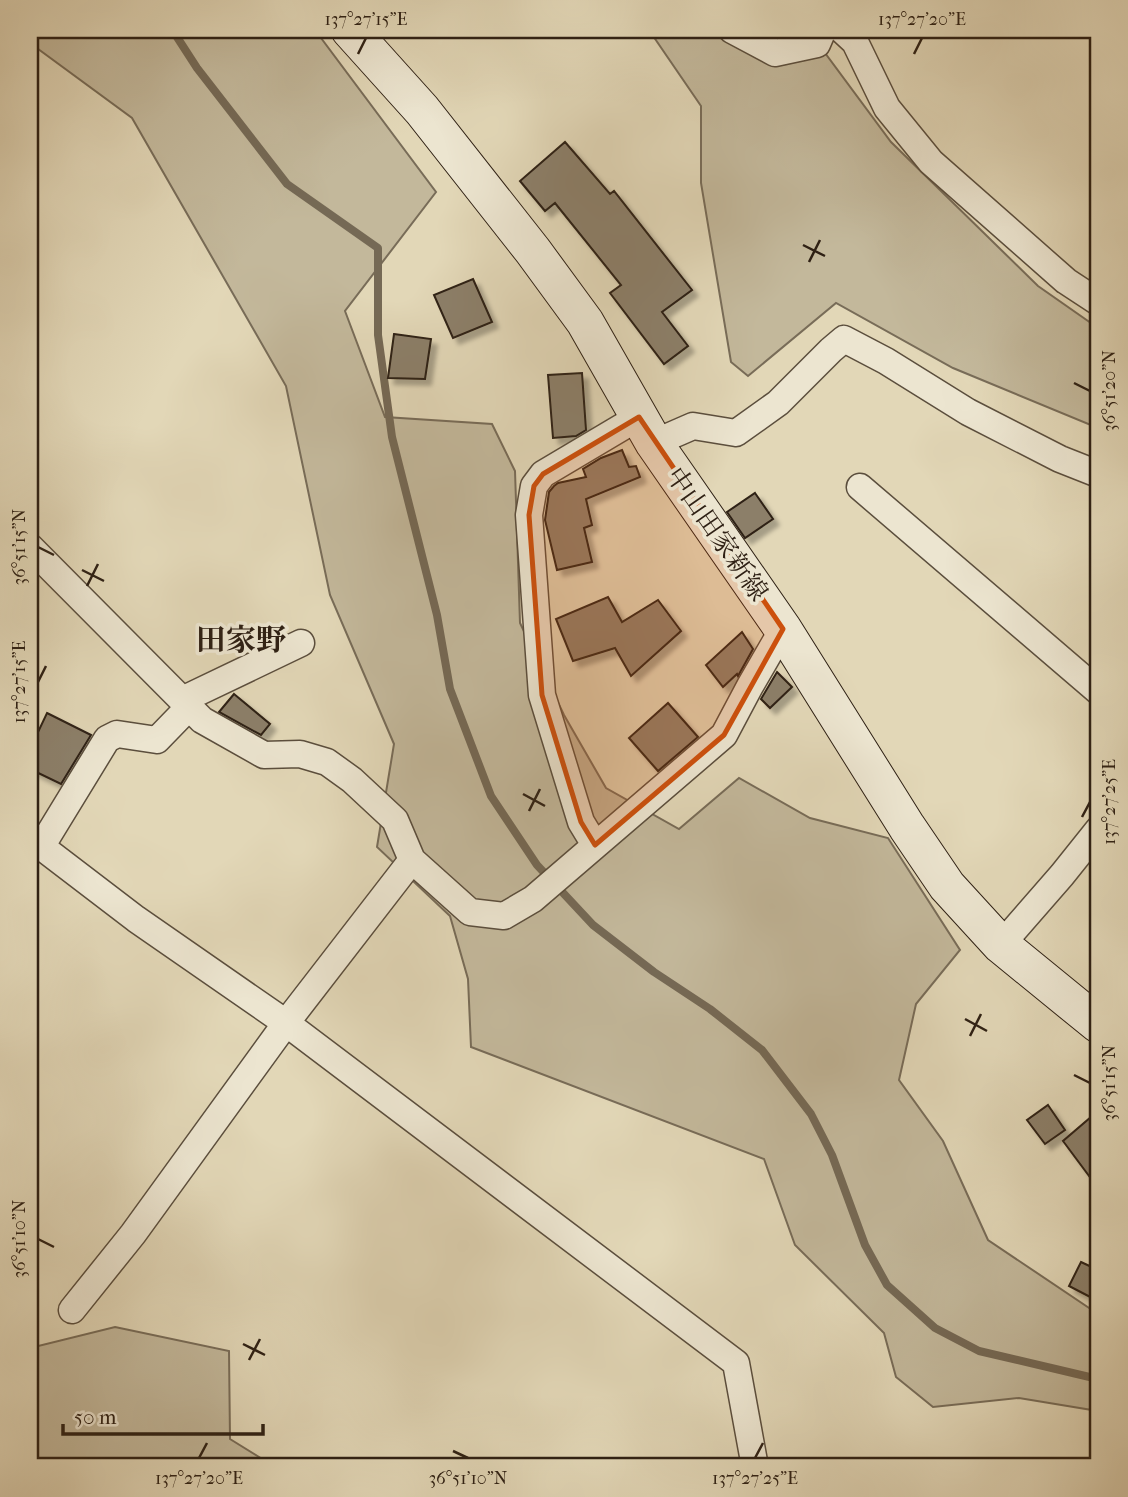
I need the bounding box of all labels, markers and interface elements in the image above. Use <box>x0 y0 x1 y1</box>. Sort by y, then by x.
text: 137°27'15"E <box>325 9 407 30</box>
text: 137°27'20"E <box>878 9 966 30</box>
text: 36°51'20"N <box>1099 350 1120 432</box>
street label: 中山田家新線 <box>660 461 774 607</box>
text: 36°51'15"N <box>9 508 30 585</box>
district label: 田家野 <box>196 623 286 658</box>
text: 137°27'15"E <box>9 641 30 723</box>
text: 137°27'25"E <box>1099 759 1120 845</box>
text: 36°51'15"N <box>1099 1044 1120 1121</box>
text: 36°51'10"N <box>9 1199 30 1278</box>
scale bar <box>63 1392 262 1436</box>
text: 50 m <box>74 1405 117 1429</box>
text: 137°27'20"E <box>155 1468 243 1489</box>
text: 36°51'10"N <box>429 1468 508 1489</box>
text: 137°27'25"E <box>712 1468 798 1489</box>

